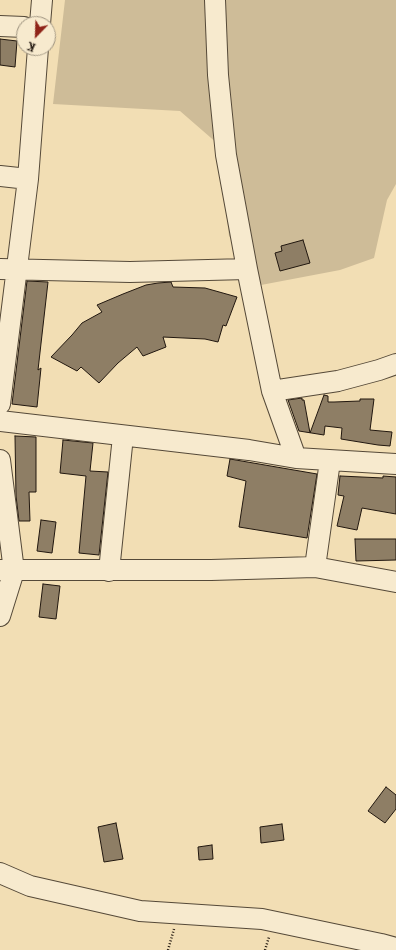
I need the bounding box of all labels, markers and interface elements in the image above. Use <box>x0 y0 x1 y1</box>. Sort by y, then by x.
north arrow <box>16 16 56 56</box>
text: K <box>25 39 38 54</box>

